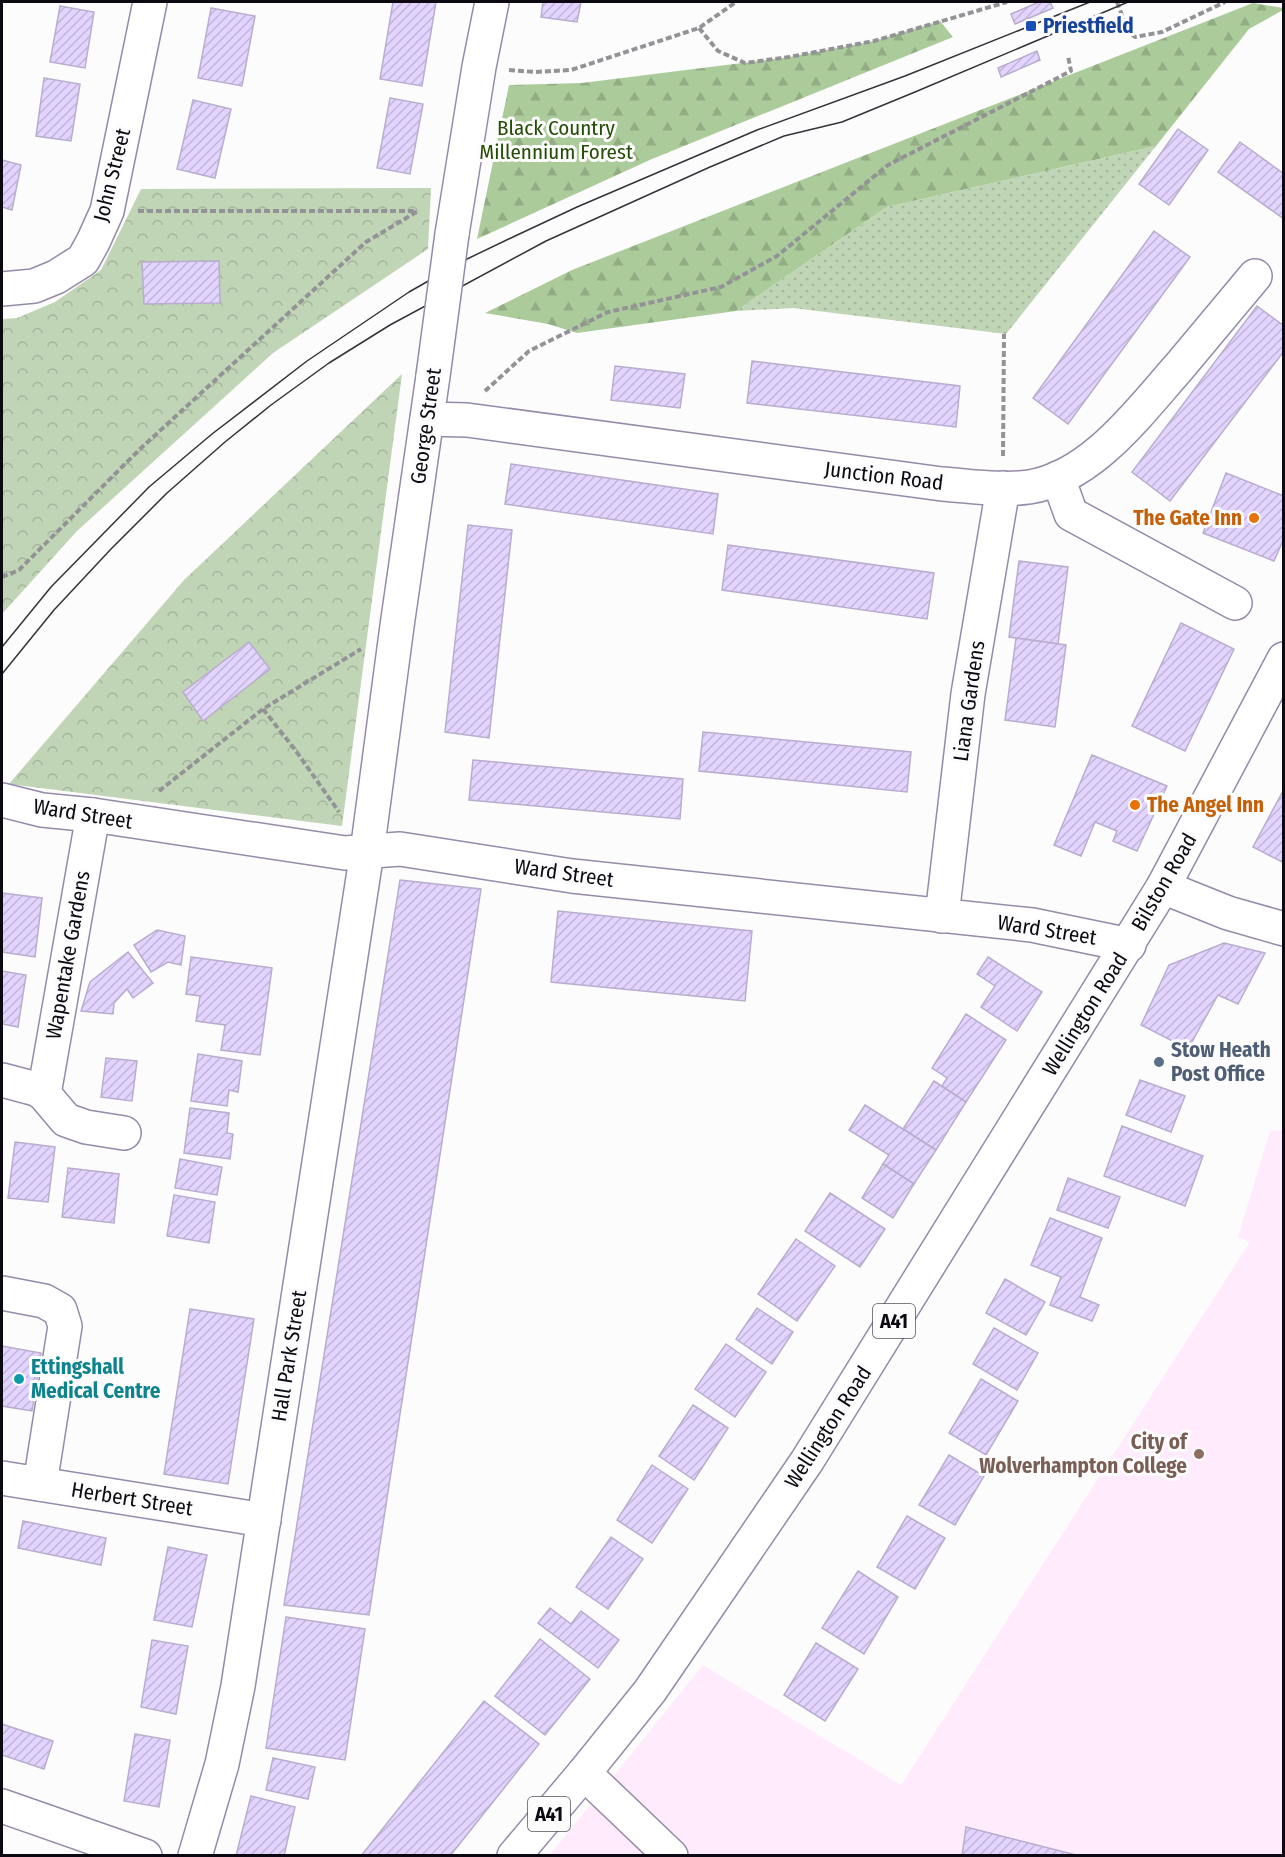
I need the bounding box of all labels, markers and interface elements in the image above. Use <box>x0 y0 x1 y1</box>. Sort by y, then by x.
place label: Priestfield <box>1043 13 1134 39</box>
marker: Priestfield <box>1024 19 1038 33</box>
park label: Black Country Millennium Forest <box>479 115 633 165</box>
street label: John Street <box>88 125 136 224</box>
street label: George Street <box>405 366 447 486</box>
street label: Junction Road <box>823 456 945 496</box>
place label: The Gate Inn <box>1133 505 1242 531</box>
marker: The Gate Inn <box>1247 511 1261 525</box>
street label: Liana Gardens <box>948 639 990 763</box>
place label: The Angel Inn <box>1147 792 1264 818</box>
street label: Ward Street <box>32 793 135 835</box>
marker: The Angel Inn <box>1128 798 1142 812</box>
street label: Bilston Road <box>1126 829 1202 935</box>
street label: Ward Street <box>513 853 615 893</box>
street label: Wapentake Gardens <box>40 869 96 1041</box>
street label: Ward Street <box>996 909 1099 951</box>
street label: Wellington Road <box>1037 948 1133 1080</box>
place label: Stow Heath Post Office <box>1171 1037 1271 1087</box>
marker: Stow Heath Post Office <box>1152 1055 1166 1069</box>
street label: Hall Park Street <box>266 1288 312 1424</box>
road number: A41 <box>873 1304 915 1338</box>
place label: Ettingshall Medical Centre <box>31 1354 161 1404</box>
street label: Wellington Road <box>779 1361 877 1493</box>
marker: Ettingshall Medical Centre <box>12 1372 26 1386</box>
place label: City of Wolverhampton College <box>979 1429 1189 1479</box>
marker: City of Wolverhampton College <box>1192 1447 1206 1461</box>
street label: Herbert Street <box>69 1477 195 1521</box>
road number: A41 <box>528 1797 570 1831</box>

